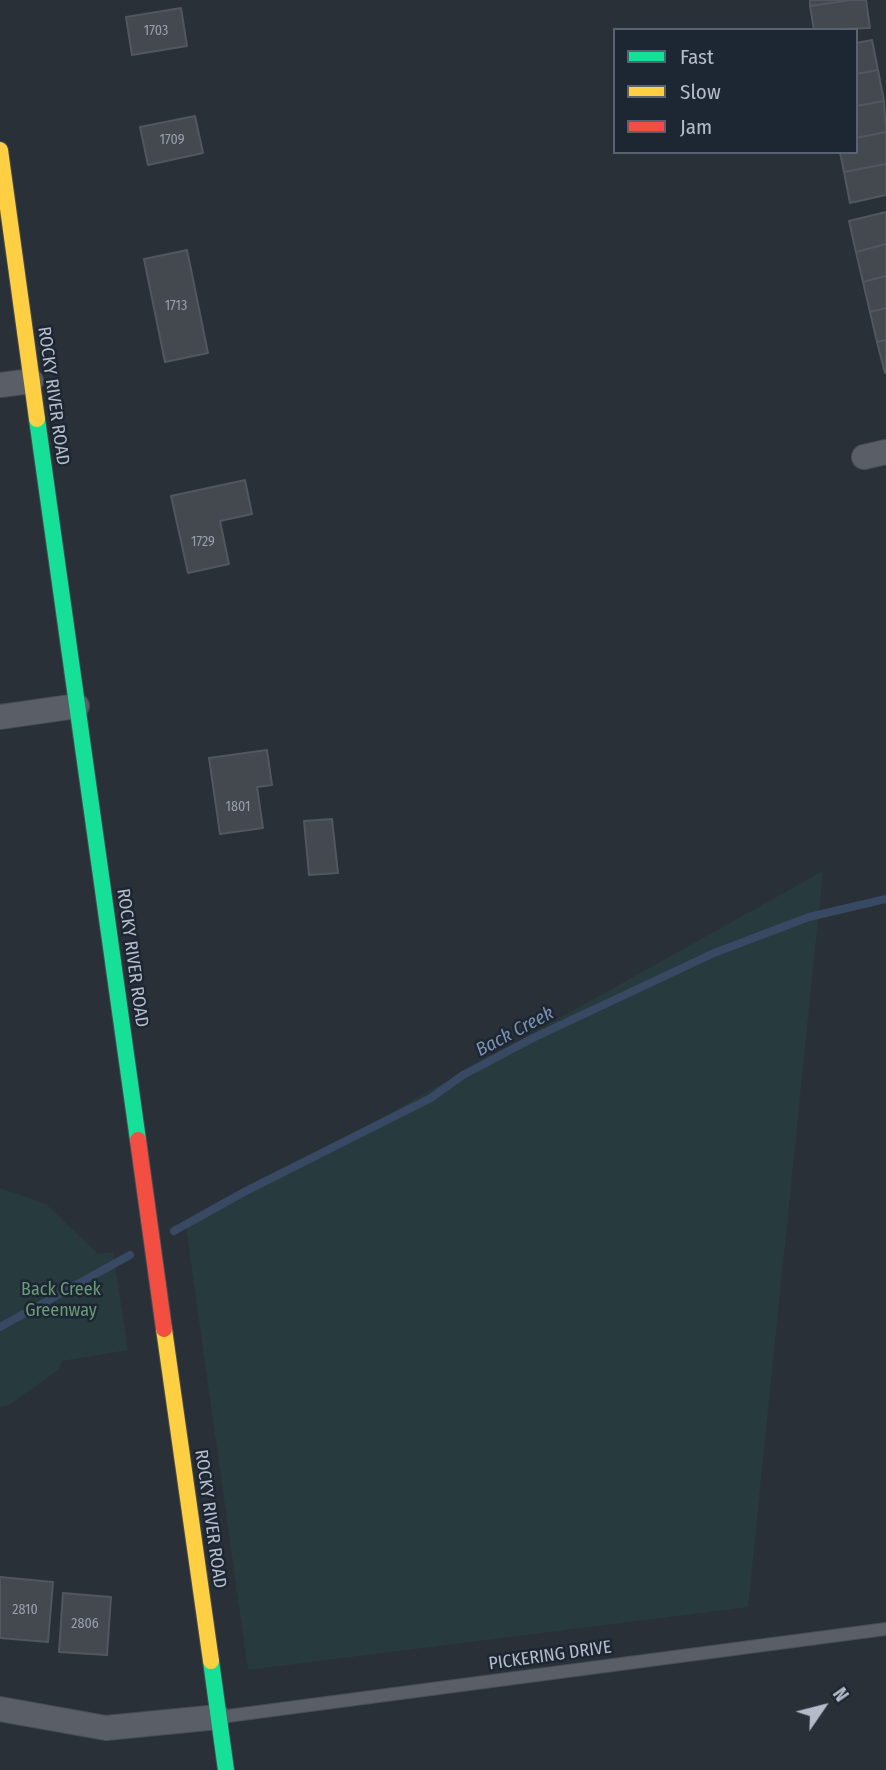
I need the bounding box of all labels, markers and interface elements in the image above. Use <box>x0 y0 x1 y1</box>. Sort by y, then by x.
house number: 1703 <box>144 23 168 39</box>
legend <box>613 28 858 154</box>
text: Fast <box>680 44 714 70</box>
text: Slow <box>680 79 721 105</box>
text: Jam <box>680 114 712 140</box>
house number: 1709 <box>160 132 184 148</box>
house number: 1713 <box>165 298 187 314</box>
street label: ROCKY RIVER ROAD <box>33 325 73 467</box>
house number: 1729 <box>191 534 215 550</box>
house number: 1801 <box>226 799 250 815</box>
street label: ROCKY RIVER ROAD <box>112 887 152 1029</box>
water label: Back Creek <box>472 1002 558 1062</box>
park label: Back Creek Greenway <box>21 1279 101 1322</box>
street label: ROCKY RIVER ROAD <box>190 1448 230 1590</box>
house number: 2810 <box>12 1602 38 1618</box>
house number: 2806 <box>71 1616 99 1632</box>
street label: PICKERING DRIVE <box>487 1637 613 1675</box>
north arrow <box>788 1672 858 1742</box>
text: N <box>828 1683 853 1706</box>

